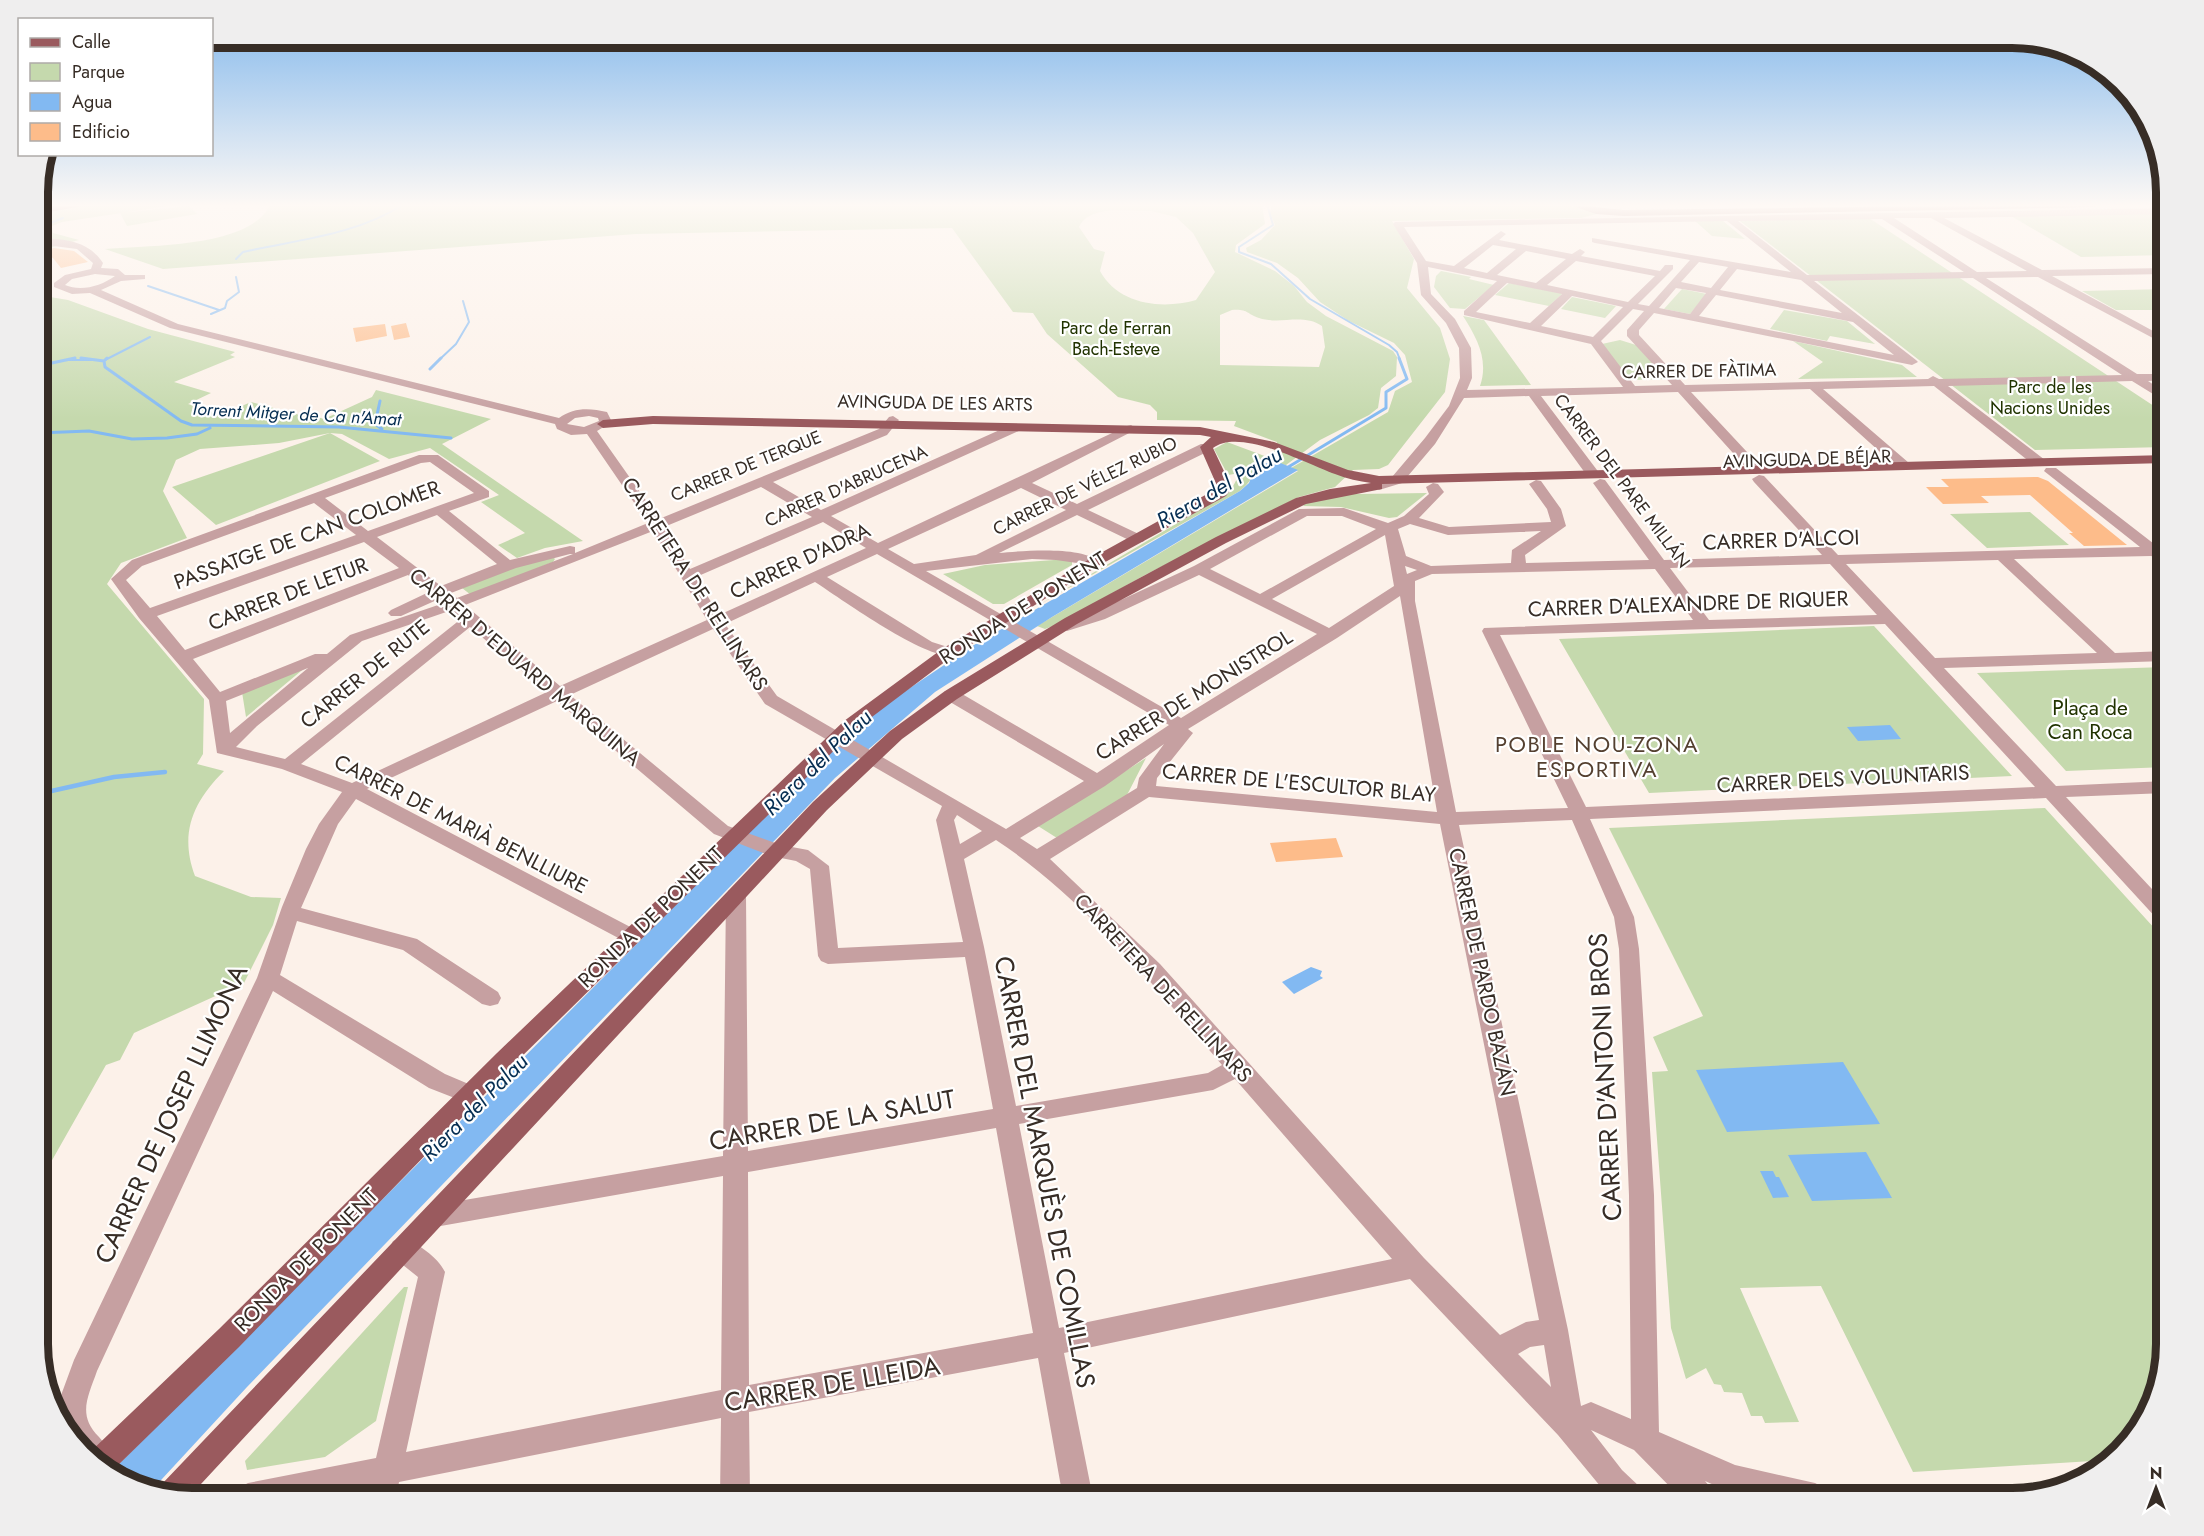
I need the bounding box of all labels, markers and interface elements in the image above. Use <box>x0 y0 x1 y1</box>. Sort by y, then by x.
legend <box>18 18 213 156</box>
text: Calle <box>72 29 111 55</box>
text: Parque <box>72 59 125 85</box>
text: Agua <box>72 89 112 115</box>
text: Edificio <box>72 119 130 145</box>
park label: Parc de Ferran Bach-Esteve <box>1060 315 1172 362</box>
street label: CARRER DE FÀTIMA <box>1621 357 1777 385</box>
park label: Parc de les Nacions Unides <box>1990 374 2110 421</box>
street label: AVINGUDA DE LES ARTS <box>837 388 1033 418</box>
street label: CARRER DEL PARE MILLÁN <box>1548 388 1696 574</box>
water label: Torrent Mitger de Ca n'Amat <box>190 396 404 433</box>
street label: CARRER DE TERQUE <box>667 424 825 508</box>
street label: CARRER DE VÉLEZ RUBIO <box>989 430 1181 542</box>
street label: CARRER D'ABRUCENA <box>761 438 932 534</box>
water label: Riera del Palau <box>1150 438 1288 536</box>
street label: AVINGUDA DE BÉJAR <box>1722 443 1892 475</box>
street label: CARRETERA DE RELLINARS <box>615 471 775 697</box>
street label: PASSATGE DE CAN COLOMER <box>170 473 445 597</box>
street label: CARRER D'ADRA <box>725 515 875 607</box>
street label: CARRER D'ALCOI <box>1702 522 1860 558</box>
street label: RONDA DE PONENT <box>933 544 1113 672</box>
street label: CARRER DE LETUR <box>204 550 372 638</box>
street label: CARRER D'EDUARD MARQUINA <box>403 561 647 773</box>
street label: CARRER D'ALEXANDRE DE RIQUER <box>1527 583 1849 625</box>
street label: CARRER DE RUTE <box>294 612 436 736</box>
street label: CARRER DE MONISTROL <box>1090 622 1299 768</box>
park label: Plaça de Can Roca <box>2047 693 2133 747</box>
water label: Riera del Palau <box>755 702 879 822</box>
district label: POBLE NOU-ZONA ESPORTIVA <box>1495 728 1699 785</box>
street label: CARRER DE MARIÀ BENLLIURE <box>329 747 593 901</box>
street label: CARRER DE L'ESCULTOR BLAY <box>1161 756 1437 810</box>
street label: CARRER DELS VOLUNTARIS <box>1716 757 1970 801</box>
street label: RONDA DE PONENT <box>571 839 731 995</box>
street label: CARRER DE PARDO BAZÁN <box>1441 845 1523 1099</box>
street label: CARRETERA DE RELLINARS <box>1067 887 1259 1089</box>
street label: CARRER D'ANTONI BROS <box>1578 932 1632 1222</box>
street label: CARRER DEL MARQUÈS DE COMILLAS <box>984 953 1106 1391</box>
street label: CARRER DE JOSEP LLIMONA <box>85 957 258 1270</box>
water label: Riera del Palau <box>413 1046 535 1168</box>
street label: CARRER DE LA SALUT <box>706 1080 958 1160</box>
street label: RONDA DE PONENT <box>227 1181 385 1339</box>
street label: CARRER DE LLEIDA <box>721 1346 944 1422</box>
north arrow <box>2126 1458 2186 1518</box>
text: N <box>2150 1462 2162 1485</box>

